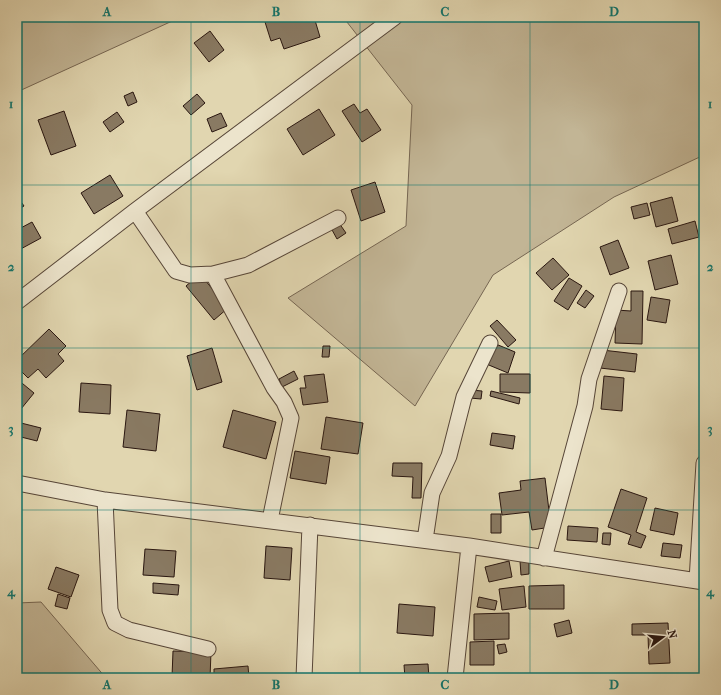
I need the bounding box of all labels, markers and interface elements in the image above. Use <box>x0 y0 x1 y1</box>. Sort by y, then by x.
text: A <box>102 4 112 19</box>
text: B <box>272 4 281 19</box>
text: C <box>441 4 450 19</box>
text: D <box>609 4 619 19</box>
text: 1 <box>9 96 14 111</box>
text: 1 <box>708 96 713 111</box>
text: 2 <box>8 259 15 274</box>
text: 2 <box>707 259 714 274</box>
text: 3 <box>8 421 14 437</box>
text: 3 <box>707 421 713 437</box>
text: 4 <box>6 584 16 600</box>
text: 4 <box>705 584 715 600</box>
north arrow <box>643 617 683 657</box>
text: N <box>665 629 680 641</box>
text: A <box>102 677 112 692</box>
text: B <box>272 677 281 692</box>
text: C <box>441 677 450 692</box>
text: D <box>609 677 619 692</box>

